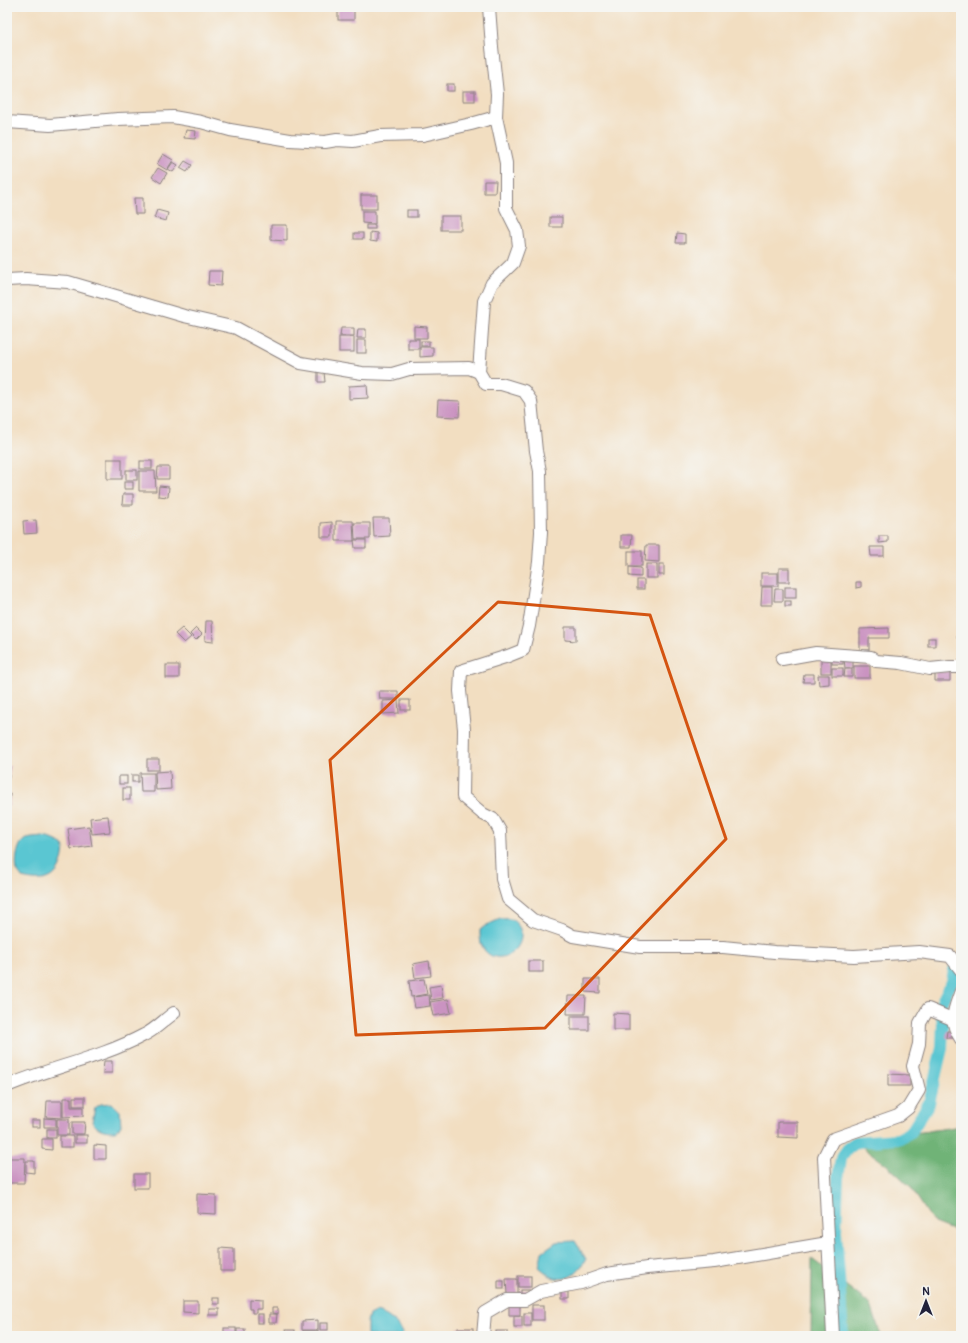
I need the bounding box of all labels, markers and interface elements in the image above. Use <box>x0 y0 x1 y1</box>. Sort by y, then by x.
north arrow <box>906 1281 946 1321</box>
text: N <box>922 1285 930 1298</box>

